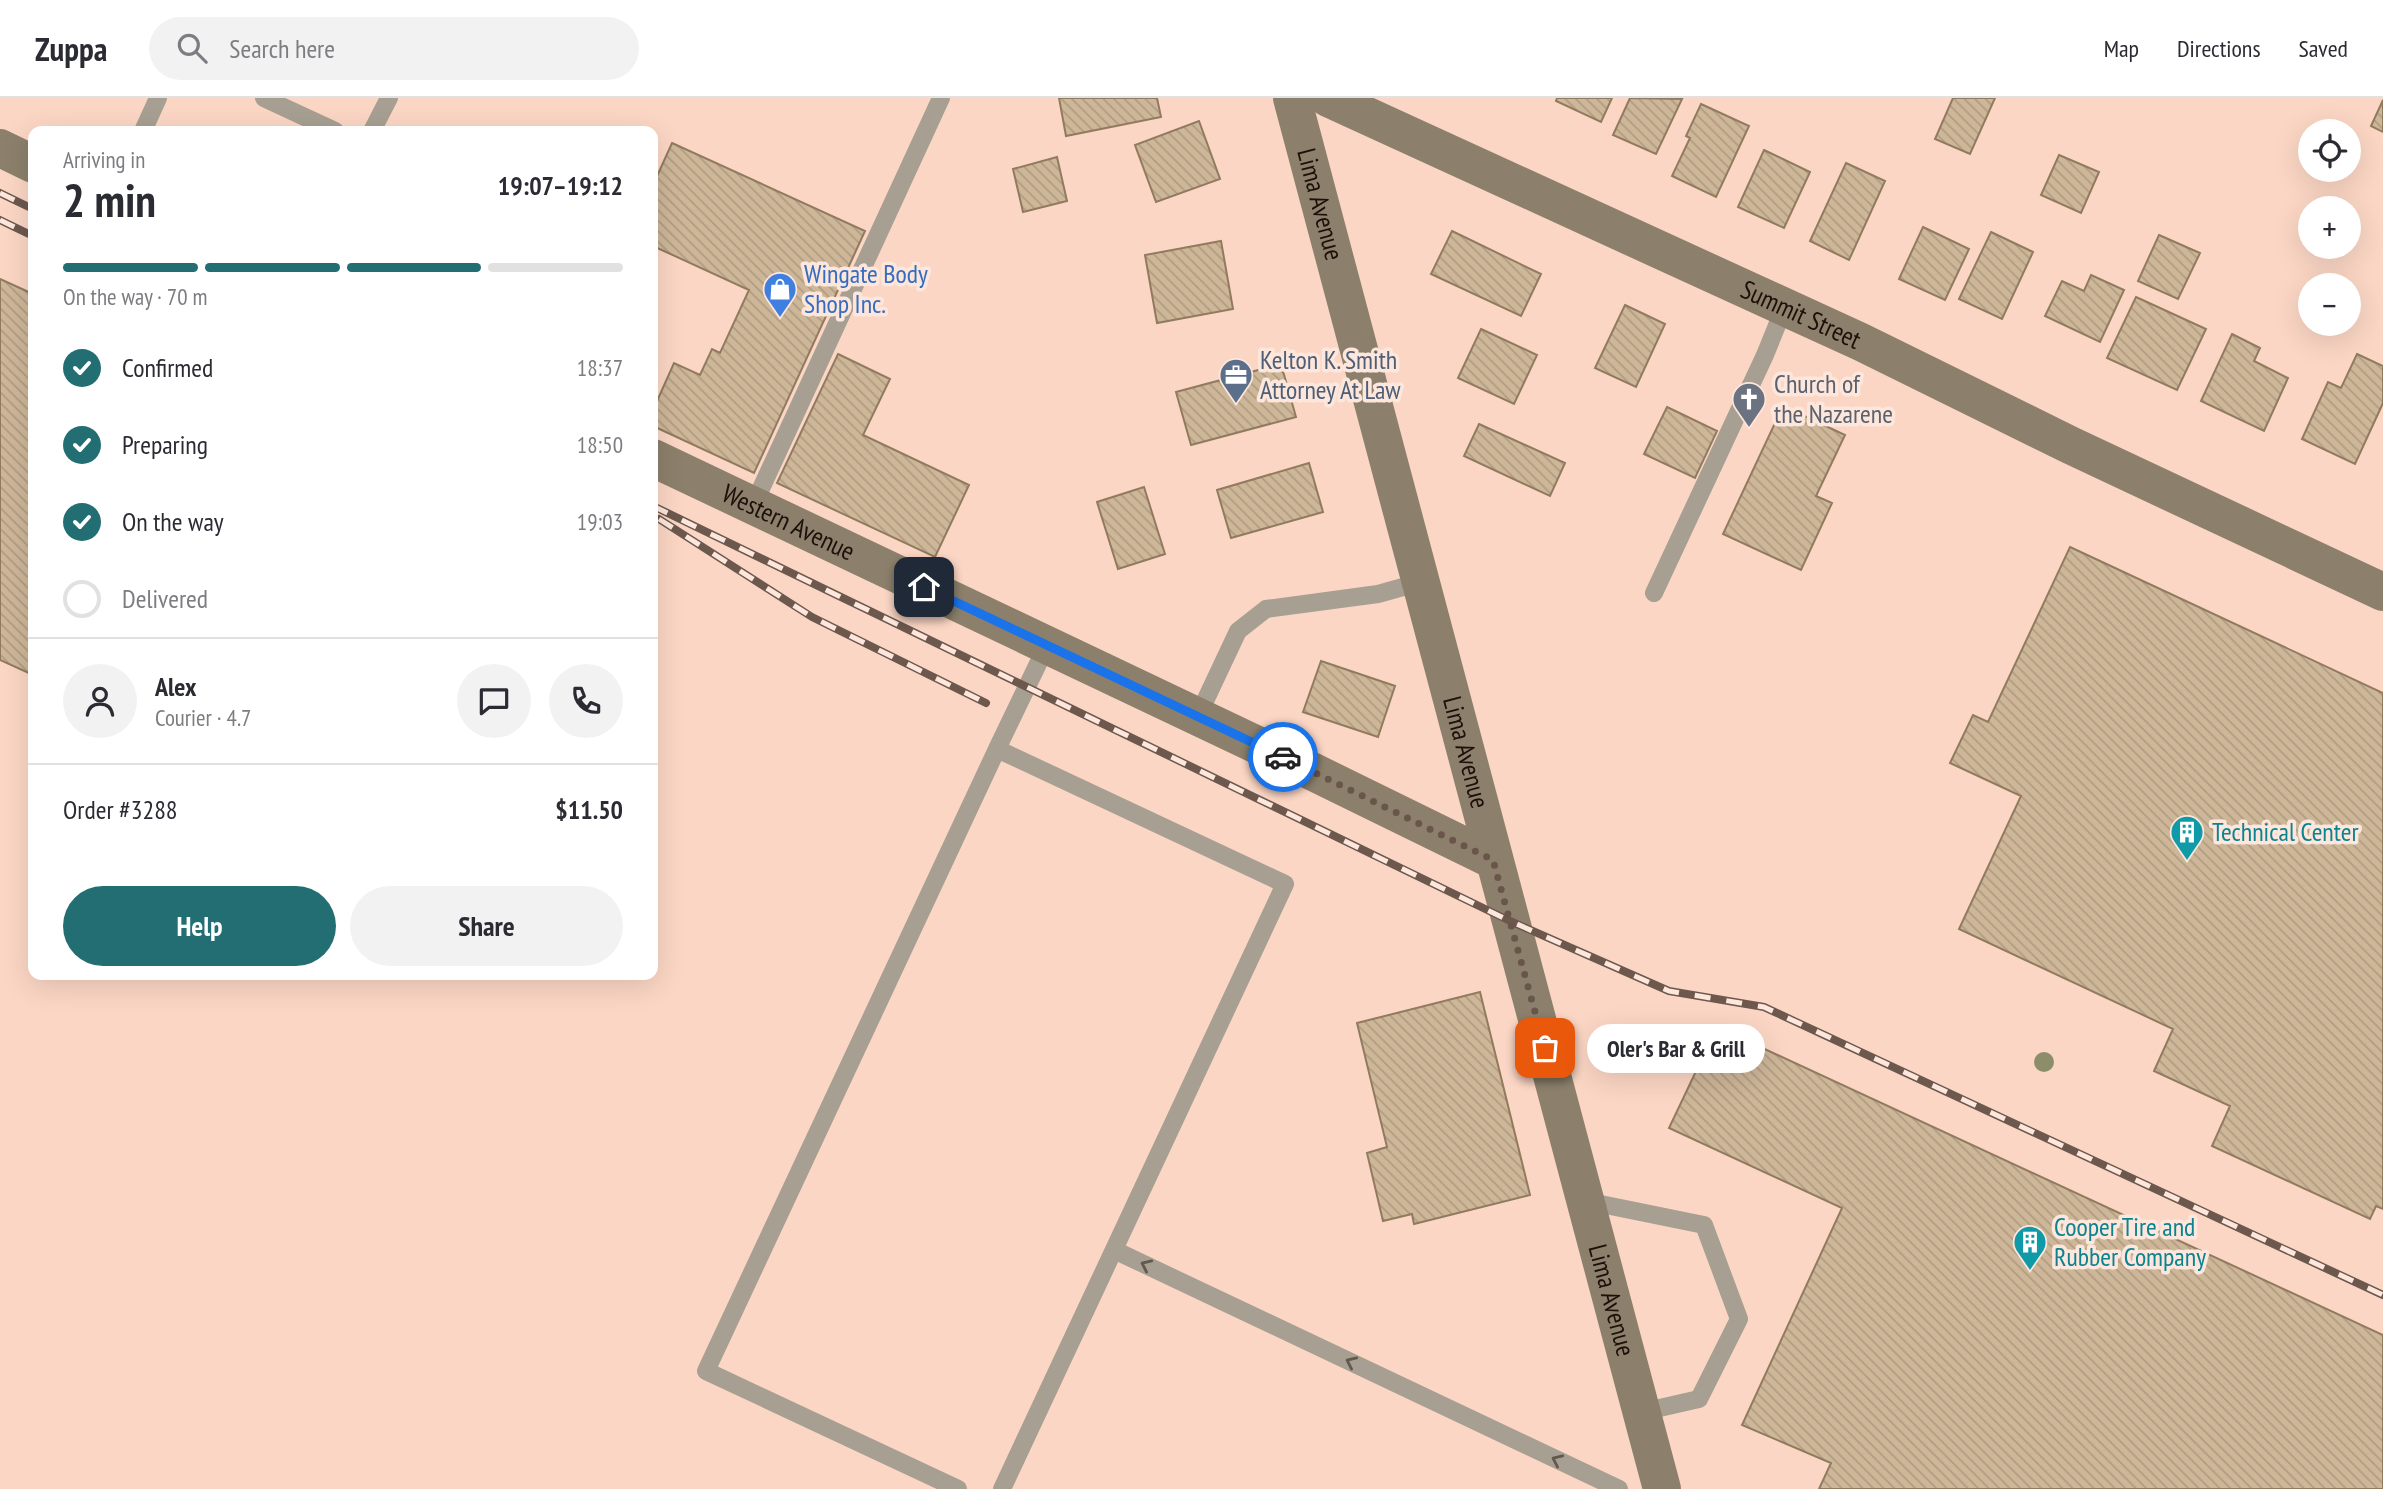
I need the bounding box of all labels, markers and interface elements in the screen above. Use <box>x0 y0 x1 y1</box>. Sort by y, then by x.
search box <box>149 17 639 80</box>
text: Zuppa <box>35 27 107 70</box>
icon: search <box>173 29 211 67</box>
text: Search here <box>229 32 335 65</box>
text: Map <box>2104 33 2139 64</box>
text: Directions <box>2177 33 2261 64</box>
text: Saved <box>2299 33 2348 64</box>
map controls <box>2298 119 2361 336</box>
button: locate <box>2298 119 2361 182</box>
text: Arriving in <box>63 145 145 174</box>
street label: Lima Avenue <box>1290 145 1351 264</box>
text: 19:07–19:12 <box>498 169 623 202</box>
text: 2 min <box>63 170 156 230</box>
button: + <box>2298 196 2361 259</box>
place label: Wingate Body Shop Inc. <box>804 257 928 320</box>
shop icon: Wingate Body Shop Inc. <box>761 270 799 319</box>
street label: Summit Street <box>1736 272 1866 356</box>
button: − <box>2298 273 2361 336</box>
text: On the way · 70 m <box>63 282 207 311</box>
place label: Kelton K. Smith Attorney At Law <box>1260 343 1401 406</box>
icon: check <box>63 349 101 387</box>
text: Confirmed <box>122 351 213 384</box>
text: 18:37 <box>577 353 623 382</box>
office icon: Kelton K. Smith Attorney At Law <box>1217 356 1255 405</box>
place label: Church of the Nazarene <box>1774 367 1893 430</box>
church icon: Church of the Nazarene <box>1730 380 1768 429</box>
icon: check <box>63 426 101 464</box>
text: Preparing <box>122 428 208 461</box>
text: 18:50 <box>577 430 623 459</box>
street label: Western Avenue <box>717 476 860 567</box>
icon: check <box>63 503 101 541</box>
text: On the way <box>122 505 224 538</box>
text: 19:03 <box>577 507 623 536</box>
pin <box>894 557 954 617</box>
icon: home <box>905 568 943 606</box>
text: Delivered <box>122 582 208 615</box>
button: person <box>63 664 137 738</box>
button: chat <box>457 664 531 738</box>
button: phone <box>549 664 623 738</box>
text: Alex <box>155 670 196 703</box>
street label: Lima Avenue <box>1436 693 1497 812</box>
text: Courier · 4.7 <box>155 703 251 732</box>
courier <box>1248 722 1318 792</box>
icon: car <box>1264 738 1302 776</box>
text: Order #3288 <box>63 793 178 826</box>
text: $11.50 <box>555 793 623 826</box>
building icon: Technical Center <box>2168 813 2206 862</box>
place label: Technical Center <box>2212 815 2359 848</box>
button: Help <box>63 886 336 966</box>
button: Share <box>350 886 623 966</box>
pin <box>1515 1018 1575 1078</box>
callout: Oler's Bar & Grill <box>1587 1024 1766 1072</box>
icon: bag <box>1526 1029 1564 1067</box>
text: Oler's Bar & Grill <box>1607 1034 1745 1063</box>
place label: Cooper Tire and Rubber Company <box>2054 1210 2206 1273</box>
building icon: Cooper Tire and Rubber Company <box>2011 1223 2049 1272</box>
street label: Lima Avenue <box>1582 1241 1643 1360</box>
one-way arrow <box>1141 1259 1153 1273</box>
one-way arrow <box>1346 1357 1358 1371</box>
one-way arrow <box>1552 1454 1564 1468</box>

